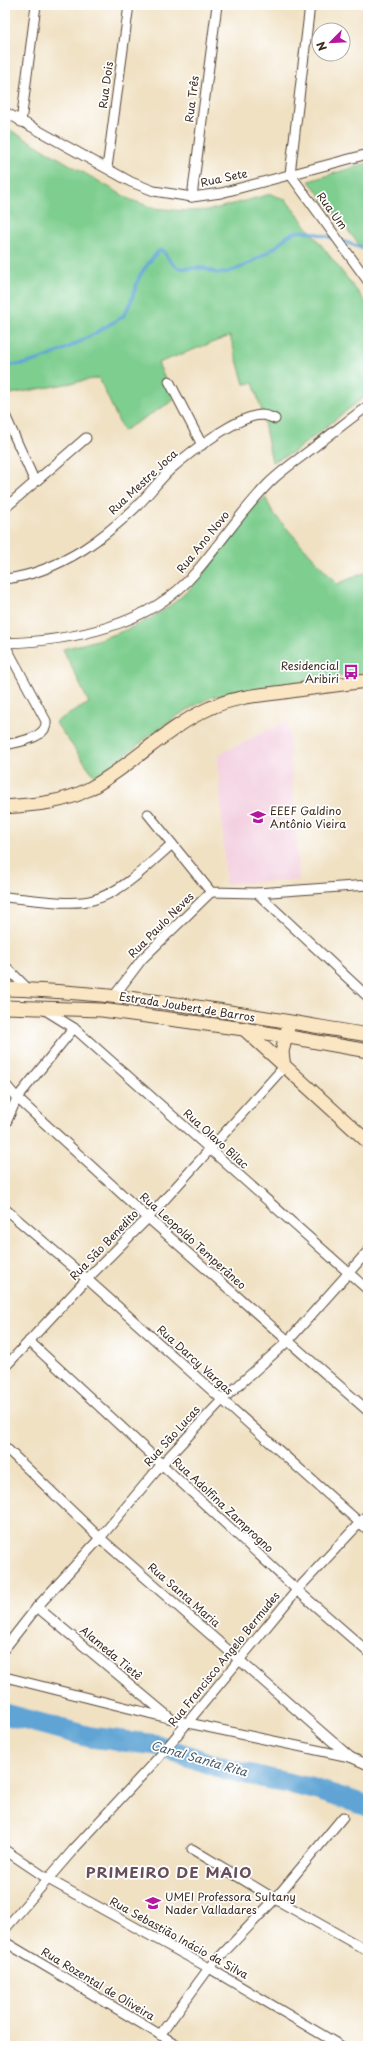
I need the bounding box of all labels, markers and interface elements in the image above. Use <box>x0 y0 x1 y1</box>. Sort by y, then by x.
north arrow <box>311 22 351 62</box>
text: N <box>312 39 331 54</box>
street label: Rua Dois <box>94 60 117 110</box>
street label: Rua Três <box>180 75 203 123</box>
street label: Rua Sete <box>199 164 249 191</box>
street label: Rua Um <box>313 188 352 233</box>
street label: Rua Mestre Joca <box>104 445 181 518</box>
street label: Rua Ano Novo <box>172 507 233 577</box>
place label: Residencial Aribiri <box>281 657 339 687</box>
bus stop icon: Residencial Aribiri <box>342 663 360 681</box>
place label: EEEF Galdino Antônio Vieira <box>270 802 346 832</box>
school or university icon: EEEF Galdino Antônio Vieira <box>249 808 267 826</box>
street label: Rua Paulo Neves <box>124 888 197 961</box>
street label: Estrada Joubert de Barros <box>118 987 256 1026</box>
street label: Rua Olavo Bilac <box>180 1105 253 1173</box>
street label: Rua Leopoldo Temperâneo <box>136 1188 250 1293</box>
street label: Rua São Benedito <box>65 1205 142 1284</box>
street label: Rua Darcy Vargas <box>153 1321 237 1399</box>
street label: Rua São Lucas <box>140 1401 204 1470</box>
street label: Rua Adolfina Zamprogno <box>169 1453 278 1556</box>
street label: Rua Santa Maria <box>144 1558 224 1631</box>
street label: Rua Francisco Angelo Bermudes <box>164 1588 283 1730</box>
street label: Alameda Tietê <box>76 1621 146 1684</box>
water label: Canal Santa Rita <box>149 1736 250 1781</box>
district label: PRIMEIRO DE MAIO <box>86 1860 252 1883</box>
place label: UMEI Professora Sultany Nader Valladares <box>165 1888 296 1918</box>
street label: Rua Sebastião Inácio da Silva <box>107 1892 252 1983</box>
school or university icon: UMEI Professora Sultany Nader Valladares <box>144 1894 162 1912</box>
street label: Rua Rozental de Oliveira <box>38 1943 158 2024</box>

